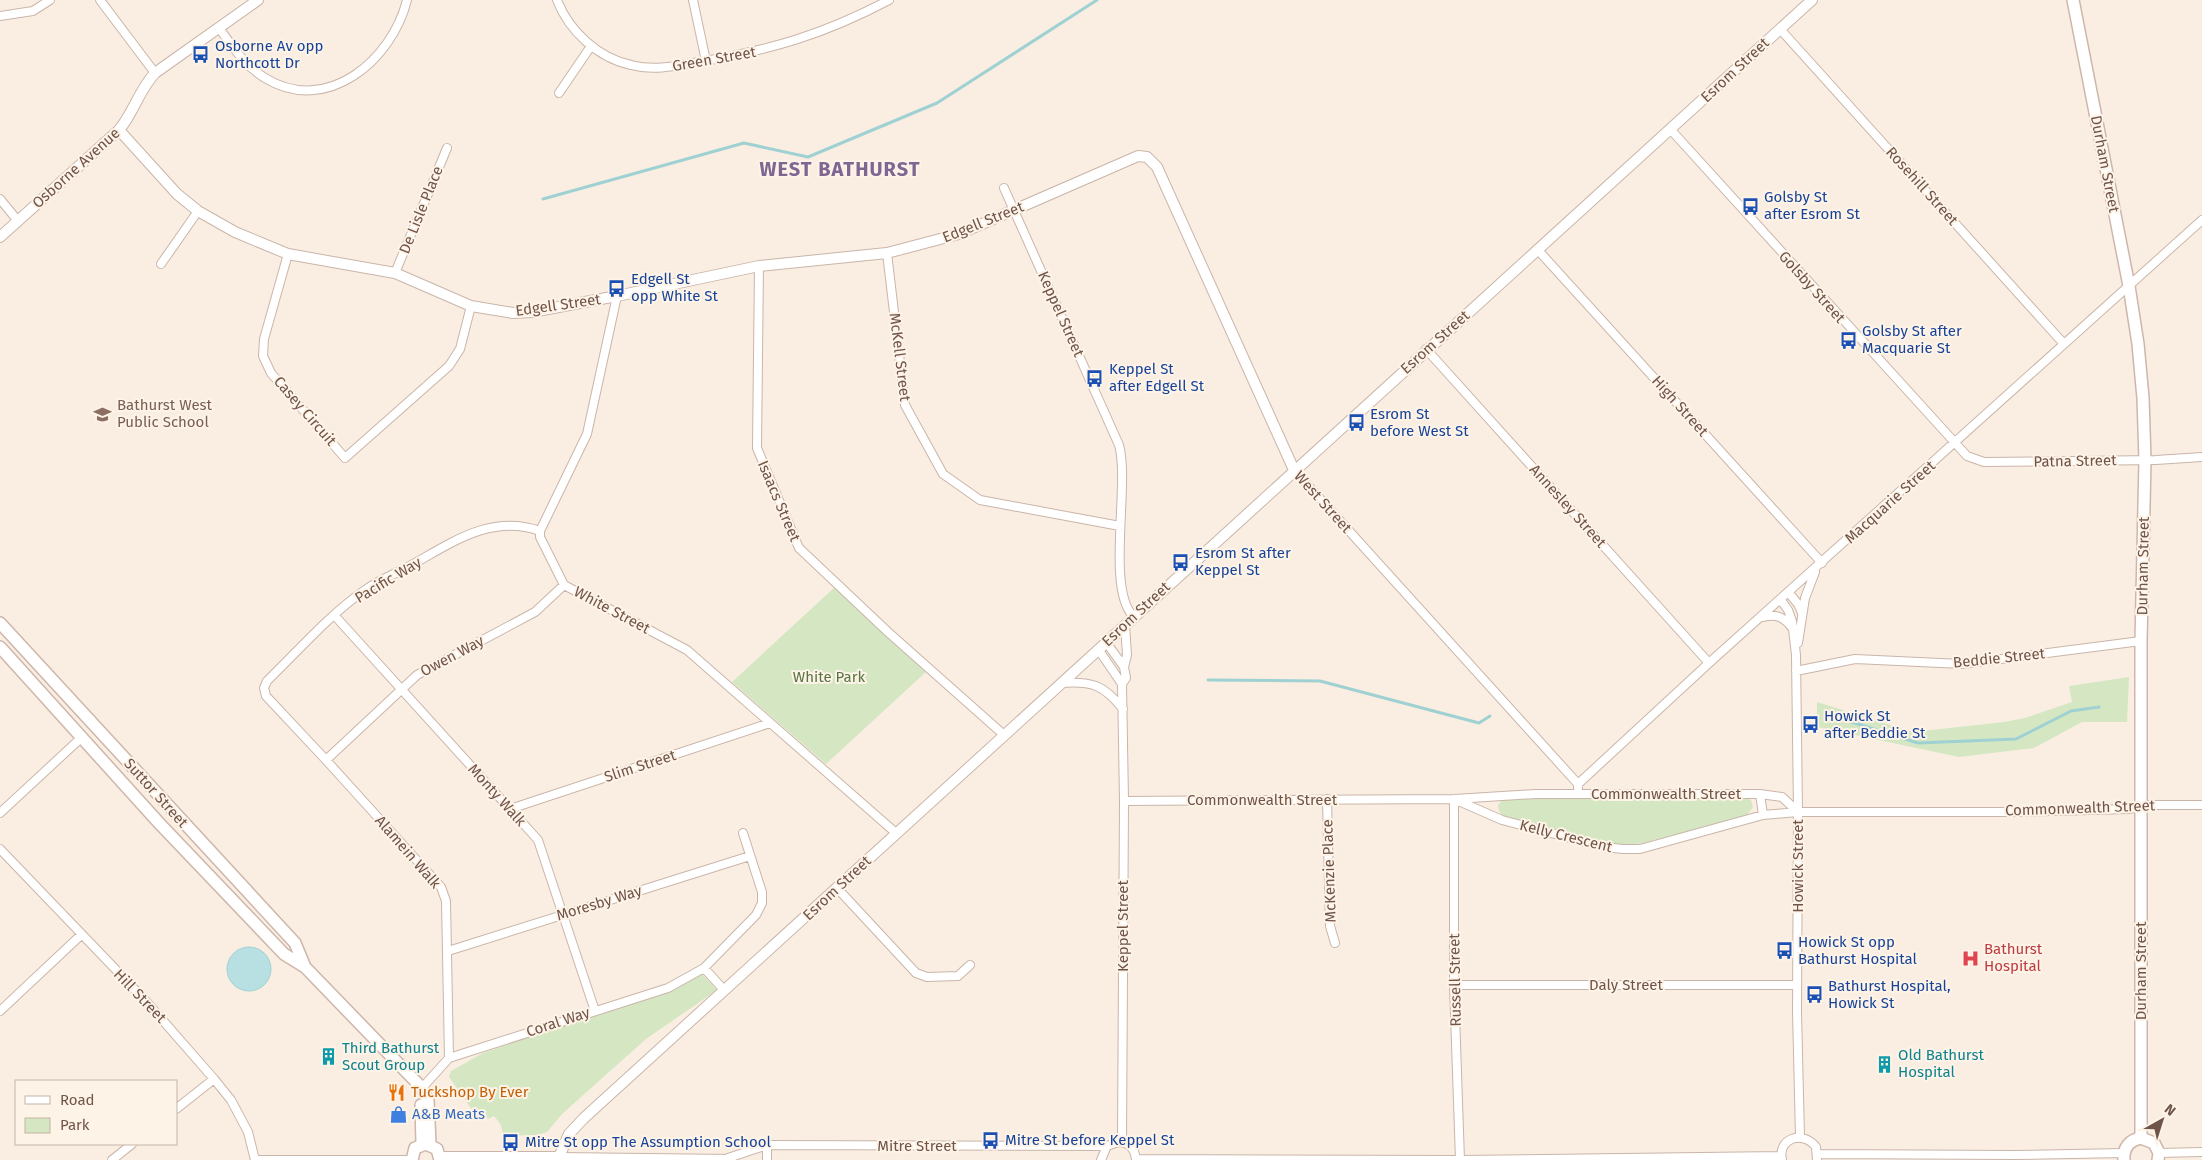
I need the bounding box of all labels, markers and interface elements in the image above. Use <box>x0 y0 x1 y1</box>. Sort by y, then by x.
street label: Esrom Street <box>1697 33 1773 106</box>
place label: Osborne Av opp Northcott Dr <box>215 37 323 72</box>
street label: Green Street <box>671 43 758 75</box>
bus stop icon: Osborne Av opp Northcott Dr <box>191 45 211 65</box>
street label: Durham Street <box>2087 114 2123 215</box>
street label: Osborne Avenue <box>29 124 123 212</box>
street label: Rosehill Street <box>1882 143 1962 229</box>
district label: WEST BATHURST <box>760 157 920 181</box>
street label: De Lisle Place <box>395 163 447 257</box>
place label: Golsby St after Esrom St <box>1764 188 1860 223</box>
bus stop icon: Golsby St after Esrom St <box>1740 196 1760 216</box>
street label: Edgell Street <box>940 197 1027 246</box>
street label: Golsby Street <box>1775 247 1849 327</box>
street label: Keppel Street <box>1034 268 1088 360</box>
place label: Edgell St opp White St <box>631 270 718 305</box>
bus stop icon: Edgell St opp White St <box>607 278 627 298</box>
street label: Edgell Street <box>514 290 602 320</box>
street label: Esrom Street <box>1397 306 1474 378</box>
street label: McKell Street <box>886 312 914 403</box>
place label: Golsby St after Macquarie St <box>1862 322 1962 357</box>
bus stop icon: Golsby St after Macquarie St <box>1838 330 1858 350</box>
place label: Keppel St after Edgell St <box>1109 360 1205 395</box>
bus stop icon: Keppel St after Edgell St <box>1085 368 1105 388</box>
street label: High Street <box>1648 372 1712 441</box>
street label: Casey Circuit <box>270 373 340 450</box>
place label: Bathurst West Public School <box>117 396 213 431</box>
school or university icon: Bathurst West Public School <box>93 404 113 424</box>
place label: Esrom St before West St <box>1370 405 1469 440</box>
bus stop icon: Esrom St before West St <box>1346 413 1366 433</box>
street label: Patna Street <box>2033 451 2117 471</box>
street label: Macquarie Street <box>1841 456 1939 547</box>
street label: Isaacs Street <box>754 458 804 545</box>
street label: Annesley Street <box>1526 461 1610 552</box>
street label: West Street <box>1290 467 1356 537</box>
street label: Durham Street <box>2133 516 2153 615</box>
place label: Esrom St after Keppel St <box>1195 544 1291 579</box>
bus stop icon: Esrom St after Keppel St <box>1171 552 1191 572</box>
street label: Pacific Way <box>351 553 425 607</box>
street label: Esrom Street <box>1098 577 1174 650</box>
street label: White Street <box>571 582 654 638</box>
street label: Owen Way <box>417 631 487 680</box>
street label: Beddie Street <box>1952 644 2046 672</box>
park label: White Park <box>793 668 865 686</box>
place label: Howick St after Beddie St <box>1824 707 1926 742</box>
bus stop icon: Howick St after Beddie St <box>1800 715 1820 735</box>
street label: Slim Street <box>602 746 679 786</box>
street label: Suttor Street <box>120 755 192 832</box>
street label: Monty Walk <box>464 760 530 830</box>
street label: Commonwealth Street <box>1591 785 1742 803</box>
street label: Commonwealth Street <box>1187 791 1338 809</box>
street label: Commonwealth Street <box>2005 796 2156 820</box>
street label: Alamein Walk <box>371 812 445 893</box>
street label: Kelly Crescent <box>1518 816 1615 856</box>
street label: McKenzie Place <box>1318 819 1340 923</box>
street label: Howick Street <box>1789 819 1807 913</box>
street label: Esrom Street <box>799 851 875 924</box>
street label: Keppel Street <box>1114 879 1132 972</box>
street label: Moresby Way <box>554 881 644 925</box>
street label: Durham Street <box>2132 921 2150 1020</box>
street label: Russell Street <box>1445 933 1465 1027</box>
place label: Howick St opp Bathurst Hospital <box>1798 933 1918 968</box>
place label: Bathurst Hospital <box>1984 940 2043 975</box>
bus stop icon: Howick St opp Bathurst Hospital <box>1774 941 1794 961</box>
hospital icon: Bathurst Hospital <box>1960 948 1980 968</box>
street label: Hill Street <box>110 965 170 1027</box>
street label: Daly Street <box>1589 976 1663 994</box>
place label: Bathurst Hospital, Howick St <box>1828 977 1951 1012</box>
bus stop icon: Bathurst Hospital, Howick St <box>1804 985 1824 1005</box>
street label: Coral Way <box>524 1003 593 1041</box>
place label: Third Bathurst Scout Group <box>342 1039 440 1074</box>
place label: Old Bathurst Hospital <box>1898 1046 1984 1081</box>
building icon: Third Bathurst Scout Group <box>318 1047 338 1067</box>
building icon: Old Bathurst Hospital <box>1874 1054 1894 1074</box>
legend <box>15 1080 178 1145</box>
restaurant icon: Tuckshop By Ever <box>387 1082 407 1102</box>
place label: Tuckshop By Ever <box>411 1083 529 1101</box>
text: Road <box>60 1091 95 1109</box>
north arrow <box>2137 1095 2187 1145</box>
text: N <box>2161 1101 2179 1120</box>
shop icon: A&B Meats <box>388 1104 408 1124</box>
place label: A&B Meats <box>412 1105 485 1123</box>
text: Park <box>60 1116 90 1134</box>
bus stop icon: Mitre St before Keppel St <box>981 1130 1001 1150</box>
place label: Mitre St before Keppel St <box>1005 1131 1175 1149</box>
bus stop icon: Mitre St opp The Assumption School <box>501 1132 521 1152</box>
place label: Mitre St opp The Assumption School <box>525 1133 771 1151</box>
street label: Mitre Street <box>877 1137 957 1155</box>

